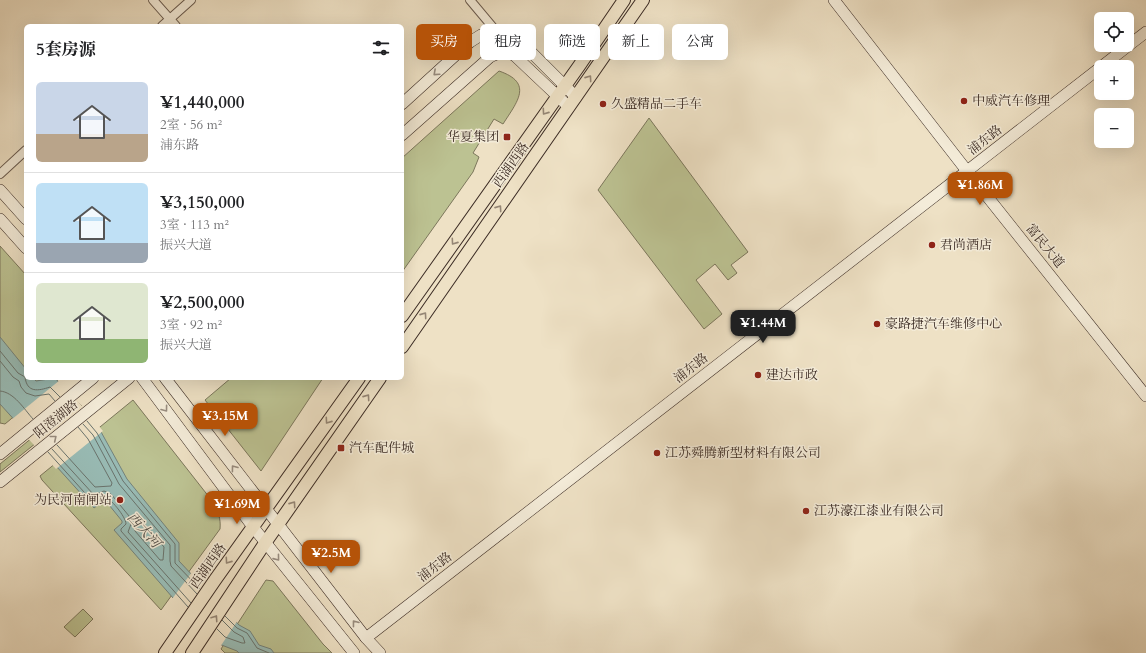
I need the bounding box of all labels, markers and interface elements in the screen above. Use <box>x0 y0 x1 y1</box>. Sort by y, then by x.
map controls <box>1094 12 1134 148</box>
button: locate <box>1094 12 1134 52</box>
chip: 买房 <box>416 24 472 60</box>
chip: 租房 <box>480 24 536 60</box>
chip: 筛选 <box>544 24 600 60</box>
chip: 新上 <box>608 24 664 60</box>
chip: 公寓 <box>672 24 728 60</box>
icon: filters <box>370 37 392 59</box>
text: 5套房源 <box>36 38 96 61</box>
button: + <box>1094 60 1134 100</box>
one-way arrow <box>433 68 441 76</box>
one-way arrow <box>584 76 591 83</box>
text: ¥1,440,000 <box>160 91 244 114</box>
place label: 中威汽车修理 <box>972 92 1050 110</box>
place label: 久盛精品二手车 <box>611 95 702 113</box>
marker: 中威汽车修理 <box>959 96 969 106</box>
icon: home <box>68 98 116 146</box>
marker: 久盛精品二手车 <box>598 99 608 109</box>
one-way arrow <box>543 108 550 115</box>
button: − <box>1094 108 1134 148</box>
text: 2室 · 56 m² <box>160 116 222 134</box>
street label: 浦东路 <box>964 121 1006 159</box>
place label: 华夏集团 <box>447 128 499 146</box>
marker: 华夏集团 <box>502 132 512 142</box>
text: 浦东路 <box>160 136 199 154</box>
street label: 西湖西路 <box>489 139 533 191</box>
pin: ¥1.86M <box>947 172 1013 206</box>
text: ¥1.86M <box>957 176 1003 194</box>
text: ¥3,150,000 <box>160 191 244 214</box>
icon: home <box>68 199 116 247</box>
one-way arrow <box>494 205 502 212</box>
text: 3室 · 113 m² <box>160 216 229 234</box>
street label: 富民大道 <box>1022 220 1068 272</box>
text: 振兴大道 <box>160 236 212 254</box>
place label: 君尚酒店 <box>940 236 992 254</box>
one-way arrow <box>452 237 459 244</box>
marker: 君尚酒店 <box>927 240 937 250</box>
text: ¥2,500,000 <box>160 291 244 314</box>
icon: home <box>68 299 116 347</box>
pin: ¥1.44M <box>730 310 796 344</box>
one-way arrow <box>419 312 427 319</box>
text: ¥1.44M <box>740 314 786 332</box>
place label: 豪路捷汽车维修中心 <box>885 315 1002 333</box>
text: 3室 · 92 m² <box>160 316 222 334</box>
marker: 豪路捷汽车维修中心 <box>872 319 882 329</box>
text: 振兴大道 <box>160 336 212 354</box>
street label: 浦东路 <box>670 349 712 387</box>
place label: 建达市政 <box>766 366 818 384</box>
marker: 建达市政 <box>753 370 763 380</box>
one-way arrow <box>362 395 369 402</box>
street label: 阳澄湖路 <box>30 396 82 442</box>
pin: ¥3.15M <box>192 403 258 437</box>
one-way arrow <box>160 405 167 412</box>
text: ¥3.15M <box>202 407 248 425</box>
one-way arrow <box>326 417 333 424</box>
one-way arrow <box>50 436 57 443</box>
place label: 汽车配件城 <box>349 439 414 457</box>
marker: 汽车配件城 <box>336 443 346 453</box>
place label: 江苏舜腾新型材料有限公司 <box>665 444 821 462</box>
marker: 江苏舜腾新型材料有限公司 <box>652 448 662 458</box>
one-way arrow <box>232 465 239 472</box>
place label: 为民河南闸站 <box>34 491 112 509</box>
pin: ¥1.69M <box>204 491 270 525</box>
marker: 为民河南闸站 <box>115 495 125 505</box>
text: ¥1.69M <box>214 495 260 513</box>
one-way arrow <box>288 501 296 508</box>
place label: 江苏濠江漆业有限公司 <box>814 502 944 520</box>
marker: 江苏濠江漆业有限公司 <box>801 506 811 516</box>
water label: 西大河 <box>123 508 167 554</box>
street label: 西湖西路 <box>186 540 230 592</box>
pin: ¥2.5M <box>303 540 359 574</box>
text: ¥2.5M <box>311 544 351 562</box>
street label: 浦东路 <box>414 548 456 586</box>
one-way arrow <box>273 553 280 560</box>
one-way arrow <box>226 557 233 564</box>
one-way arrow <box>210 615 218 622</box>
one-way arrow <box>353 621 360 628</box>

